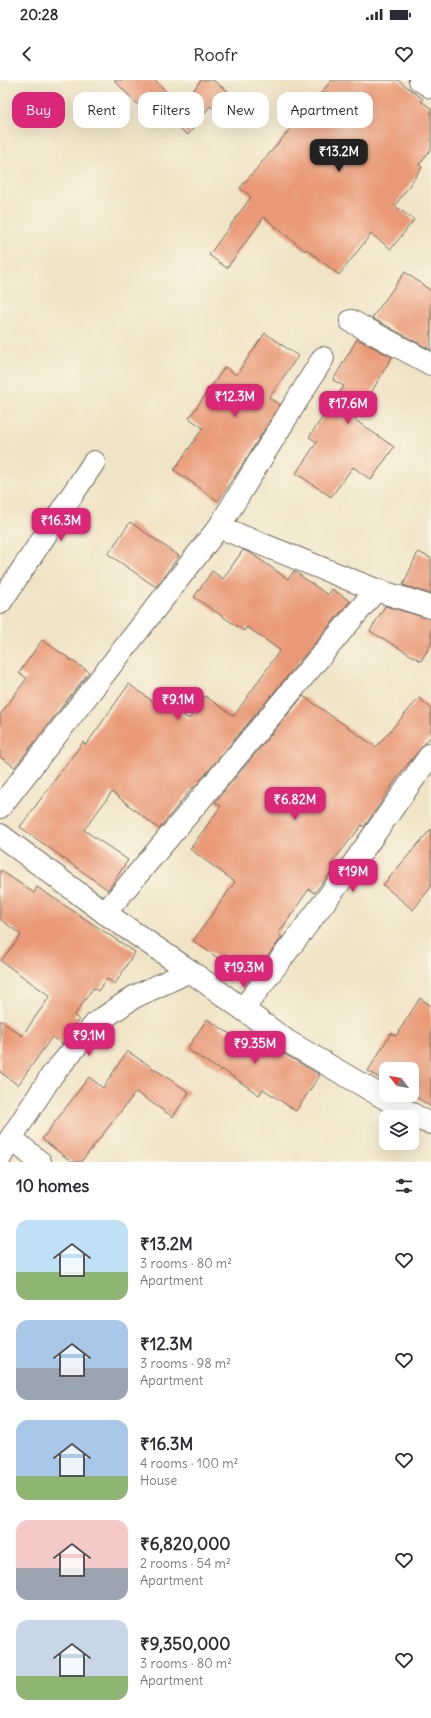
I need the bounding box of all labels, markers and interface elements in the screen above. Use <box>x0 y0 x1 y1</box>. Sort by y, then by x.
text: 20:28 <box>20 5 58 24</box>
icon: back <box>16 43 38 65</box>
text: Roofr <box>193 43 238 66</box>
icon: heart <box>393 43 415 65</box>
chip: Buy <box>12 92 65 128</box>
chip: Rent <box>73 92 130 128</box>
chip: Filters <box>138 92 204 128</box>
chip: New <box>212 92 269 128</box>
chip: Apartment <box>277 92 373 128</box>
pin: ₹13.2M <box>306 139 372 173</box>
text: ₹13.2M <box>319 143 359 160</box>
pin: ₹12.3M <box>202 384 268 418</box>
text: ₹12.3M <box>215 388 255 405</box>
pin: ₹17.6M <box>315 391 381 425</box>
text: ₹17.6M <box>328 395 368 412</box>
pin: ₹16.3M <box>28 508 94 542</box>
text: ₹16.3M <box>41 512 81 529</box>
pin: ₹9.1M <box>150 687 206 721</box>
text: ₹9.1M <box>162 691 194 708</box>
pin: ₹6.82M <box>262 787 328 821</box>
text: ₹6.82M <box>274 791 316 808</box>
pin: ₹19M <box>329 859 377 893</box>
text: ₹19M <box>338 863 368 880</box>
pin: ₹19.3M <box>211 955 277 989</box>
text: ₹19.3M <box>224 959 264 976</box>
pin: ₹9.1M <box>61 1023 117 1057</box>
text: ₹9.1M <box>73 1027 105 1044</box>
pin: ₹9.35M <box>222 1031 288 1065</box>
text: ₹9.35M <box>234 1035 276 1052</box>
north arrow <box>379 1062 419 1102</box>
map controls <box>379 1062 419 1150</box>
button: layers <box>379 1110 419 1150</box>
text: 10 homes <box>16 1175 89 1197</box>
icon: filters <box>393 1175 415 1197</box>
text: ₹13.2M <box>140 1233 193 1255</box>
icon: home <box>48 1236 96 1284</box>
icon: heart <box>393 1249 415 1271</box>
text: 3 rooms · 80 m² <box>140 1255 232 1272</box>
text: Apartment <box>140 1272 203 1289</box>
text: ₹12.3M <box>140 1333 193 1355</box>
icon: home <box>48 1336 96 1384</box>
icon: heart <box>393 1349 415 1371</box>
text: 3 rooms · 98 m² <box>140 1355 231 1372</box>
text: Apartment <box>140 1372 203 1389</box>
text: ₹16.3M <box>140 1433 193 1455</box>
icon: home <box>48 1436 96 1484</box>
icon: heart <box>393 1449 415 1471</box>
text: 4 rooms · 100 m² <box>140 1455 238 1472</box>
text: House <box>140 1472 177 1489</box>
text: ₹6,820,000 <box>140 1533 231 1555</box>
icon: home <box>48 1536 96 1584</box>
icon: heart <box>393 1549 415 1571</box>
text: 2 rooms · 54 m² <box>140 1555 231 1572</box>
text: Apartment <box>140 1572 203 1589</box>
text: ₹9,350,000 <box>140 1633 230 1655</box>
icon: home <box>48 1636 96 1684</box>
icon: heart <box>393 1649 415 1671</box>
text: 3 rooms · 80 m² <box>140 1655 232 1672</box>
text: Apartment <box>140 1672 203 1689</box>

